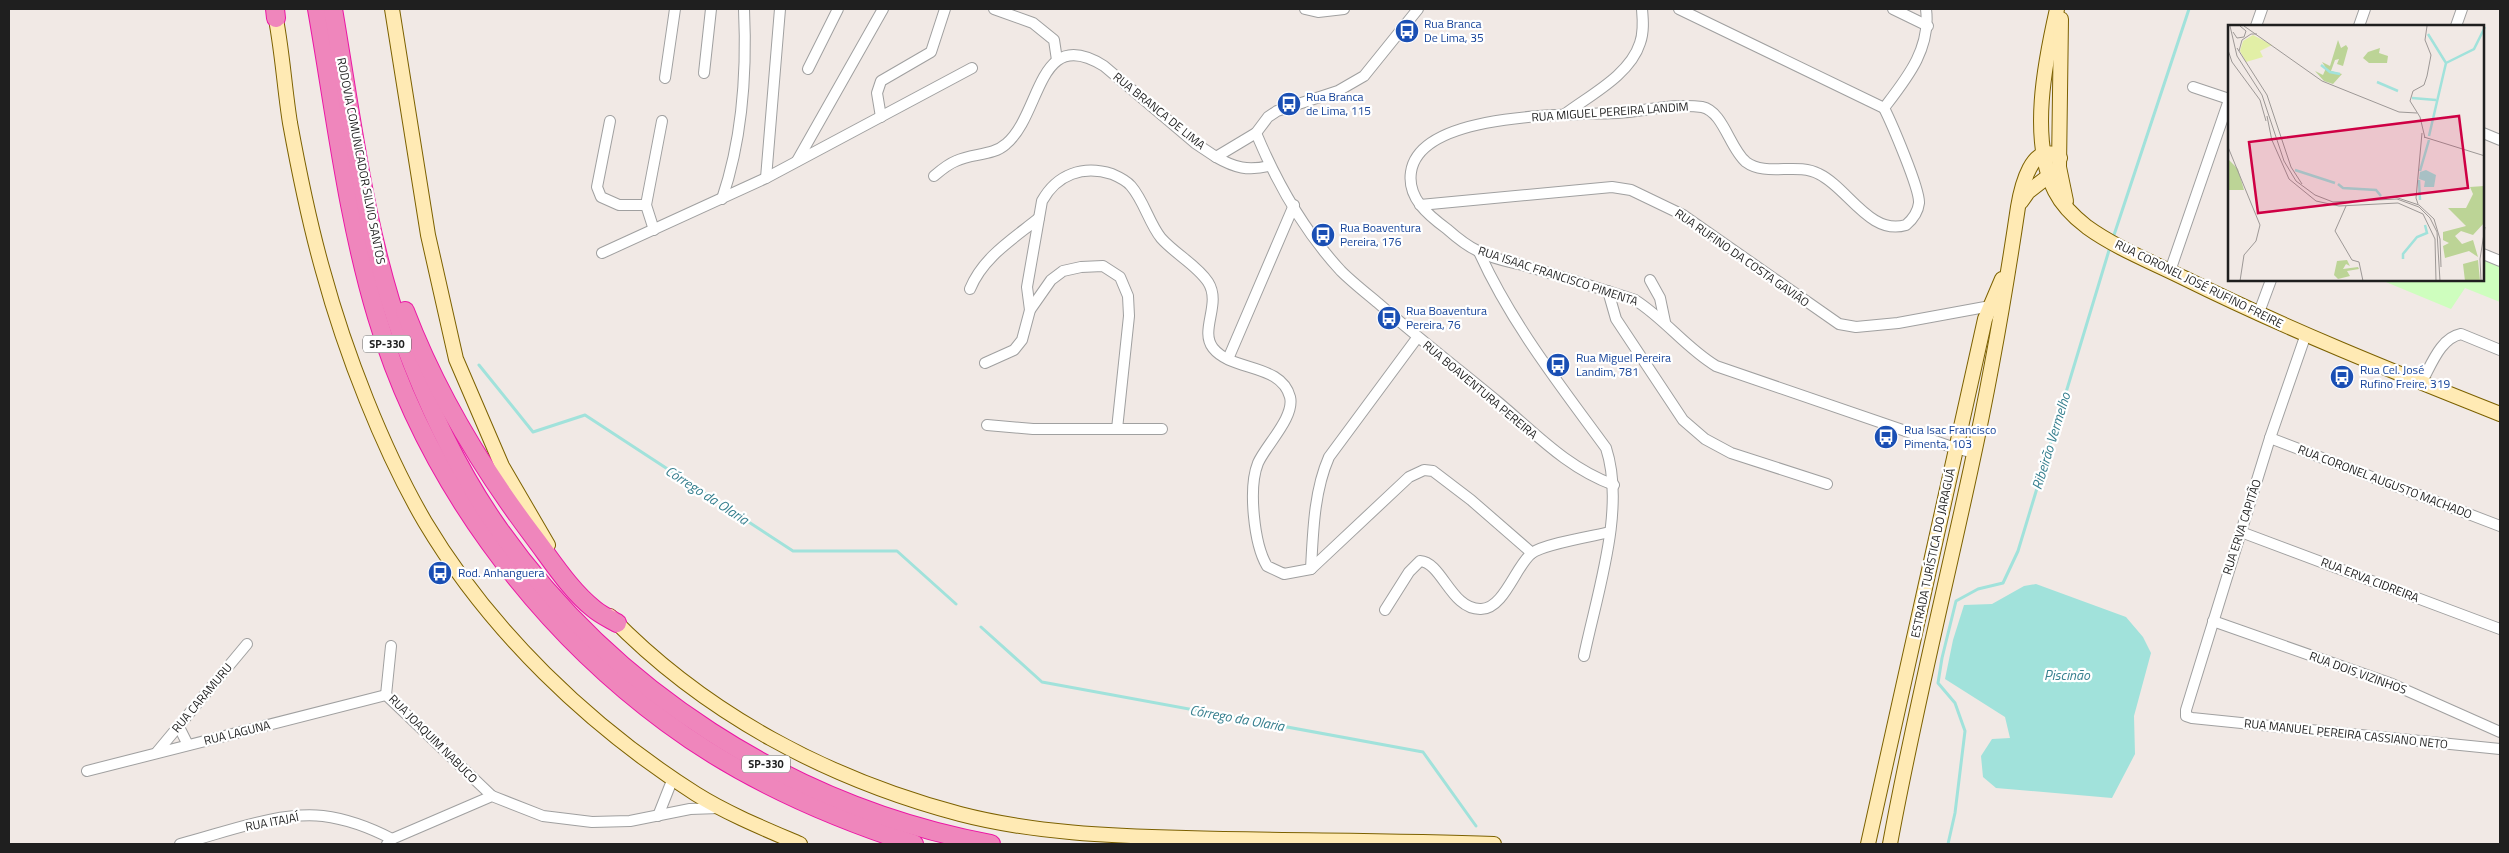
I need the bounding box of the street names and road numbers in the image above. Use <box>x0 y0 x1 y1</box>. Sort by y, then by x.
street label: RODOVIA COMUNICADOR SILVIO SANTOS <box>332 56 391 266</box>
street label: RUA BRANCA DE LIMA <box>1109 67 1210 154</box>
street label: RUA MIGUEL PEREIRA LANDIM <box>1531 97 1689 126</box>
street label: RUA RUFINO DA COSTA GAVIÃO <box>1671 204 1814 311</box>
street label: RUA CORONEL JOSÉ RUFINO FREIRE <box>2112 234 2287 333</box>
street label: RUA ISAAC FRANCISCO PIMENTA <box>1476 241 1641 310</box>
road number: SP-330 <box>363 336 411 352</box>
street label: RUA BOAVENTURA PEREIRA <box>1419 336 1542 443</box>
street label: RUA CORONEL AUGUSTO MACHADO <box>2295 439 2475 524</box>
street label: ESTRADA TURÍSTICA DO JARAGUÁ <box>1905 466 1960 640</box>
street label: RUA ERVA CAPITÃO <box>2217 476 2266 577</box>
street label: RUA ERVA CIDREIRA <box>2318 552 2422 607</box>
street label: RUA DOIS VIZINHOS <box>2307 646 2410 699</box>
street label: RUA CARAMURU <box>167 659 237 737</box>
street label: RUA JOAQUIM NABUCO <box>385 690 482 788</box>
street label: RUA MANUEL PEREIRA CASSIANO NETO <box>2243 713 2449 754</box>
street label: RUA LAGUNA <box>202 715 272 750</box>
road number: SP-330 <box>742 756 790 772</box>
street label: RUA ITAJAÍ <box>243 807 301 836</box>

